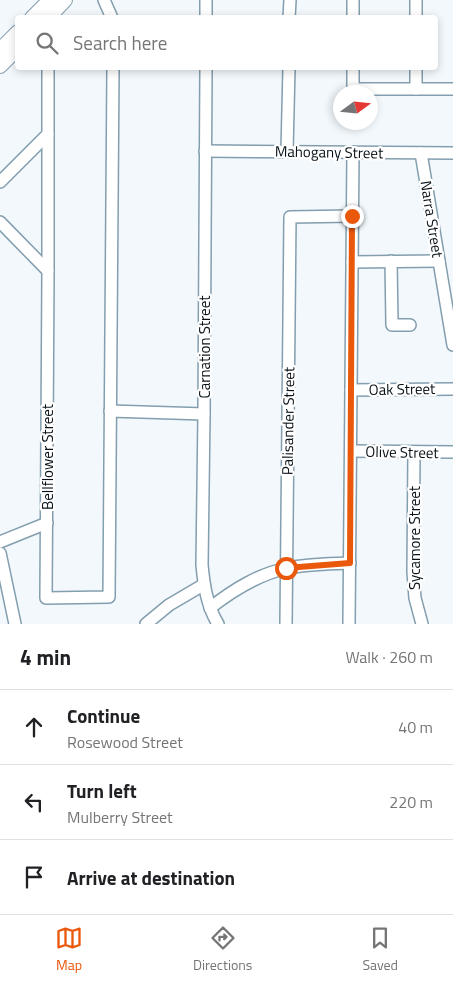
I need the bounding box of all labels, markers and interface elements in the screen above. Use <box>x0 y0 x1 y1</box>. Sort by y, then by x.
search box <box>15 15 438 70</box>
text: Search here <box>73 28 167 57</box>
icon: search <box>33 29 61 57</box>
north arrow <box>333 85 378 130</box>
street label: Mahogany Street <box>275 140 384 164</box>
street label: Narra Street <box>415 179 450 260</box>
route end <box>341 205 364 228</box>
street label: Carnation Street <box>193 295 216 398</box>
street label: Palisander Street <box>276 366 300 475</box>
street label: Oak Street <box>369 377 436 401</box>
street label: Bellflower Street <box>36 403 59 510</box>
street label: Olive Street <box>365 440 440 464</box>
street label: Sycamore Street <box>403 485 426 590</box>
route start <box>275 557 298 580</box>
text: 4 min <box>20 641 71 673</box>
text: Walk · 260 m <box>345 645 433 669</box>
text: Continue <box>67 701 140 730</box>
icon: ahead <box>20 713 48 741</box>
text: 40 m <box>398 715 433 739</box>
text: Rosewood Street <box>67 730 183 754</box>
text: Turn left <box>67 776 137 805</box>
icon: left <box>20 788 48 816</box>
text: 220 m <box>389 790 433 814</box>
text: Mulberry Street <box>67 805 173 829</box>
icon: arrive <box>20 863 48 891</box>
text: Arrive at destination <box>67 863 235 892</box>
tab: Map <box>55 924 83 975</box>
tab: Directions <box>193 924 252 975</box>
tab: Saved <box>362 924 398 975</box>

